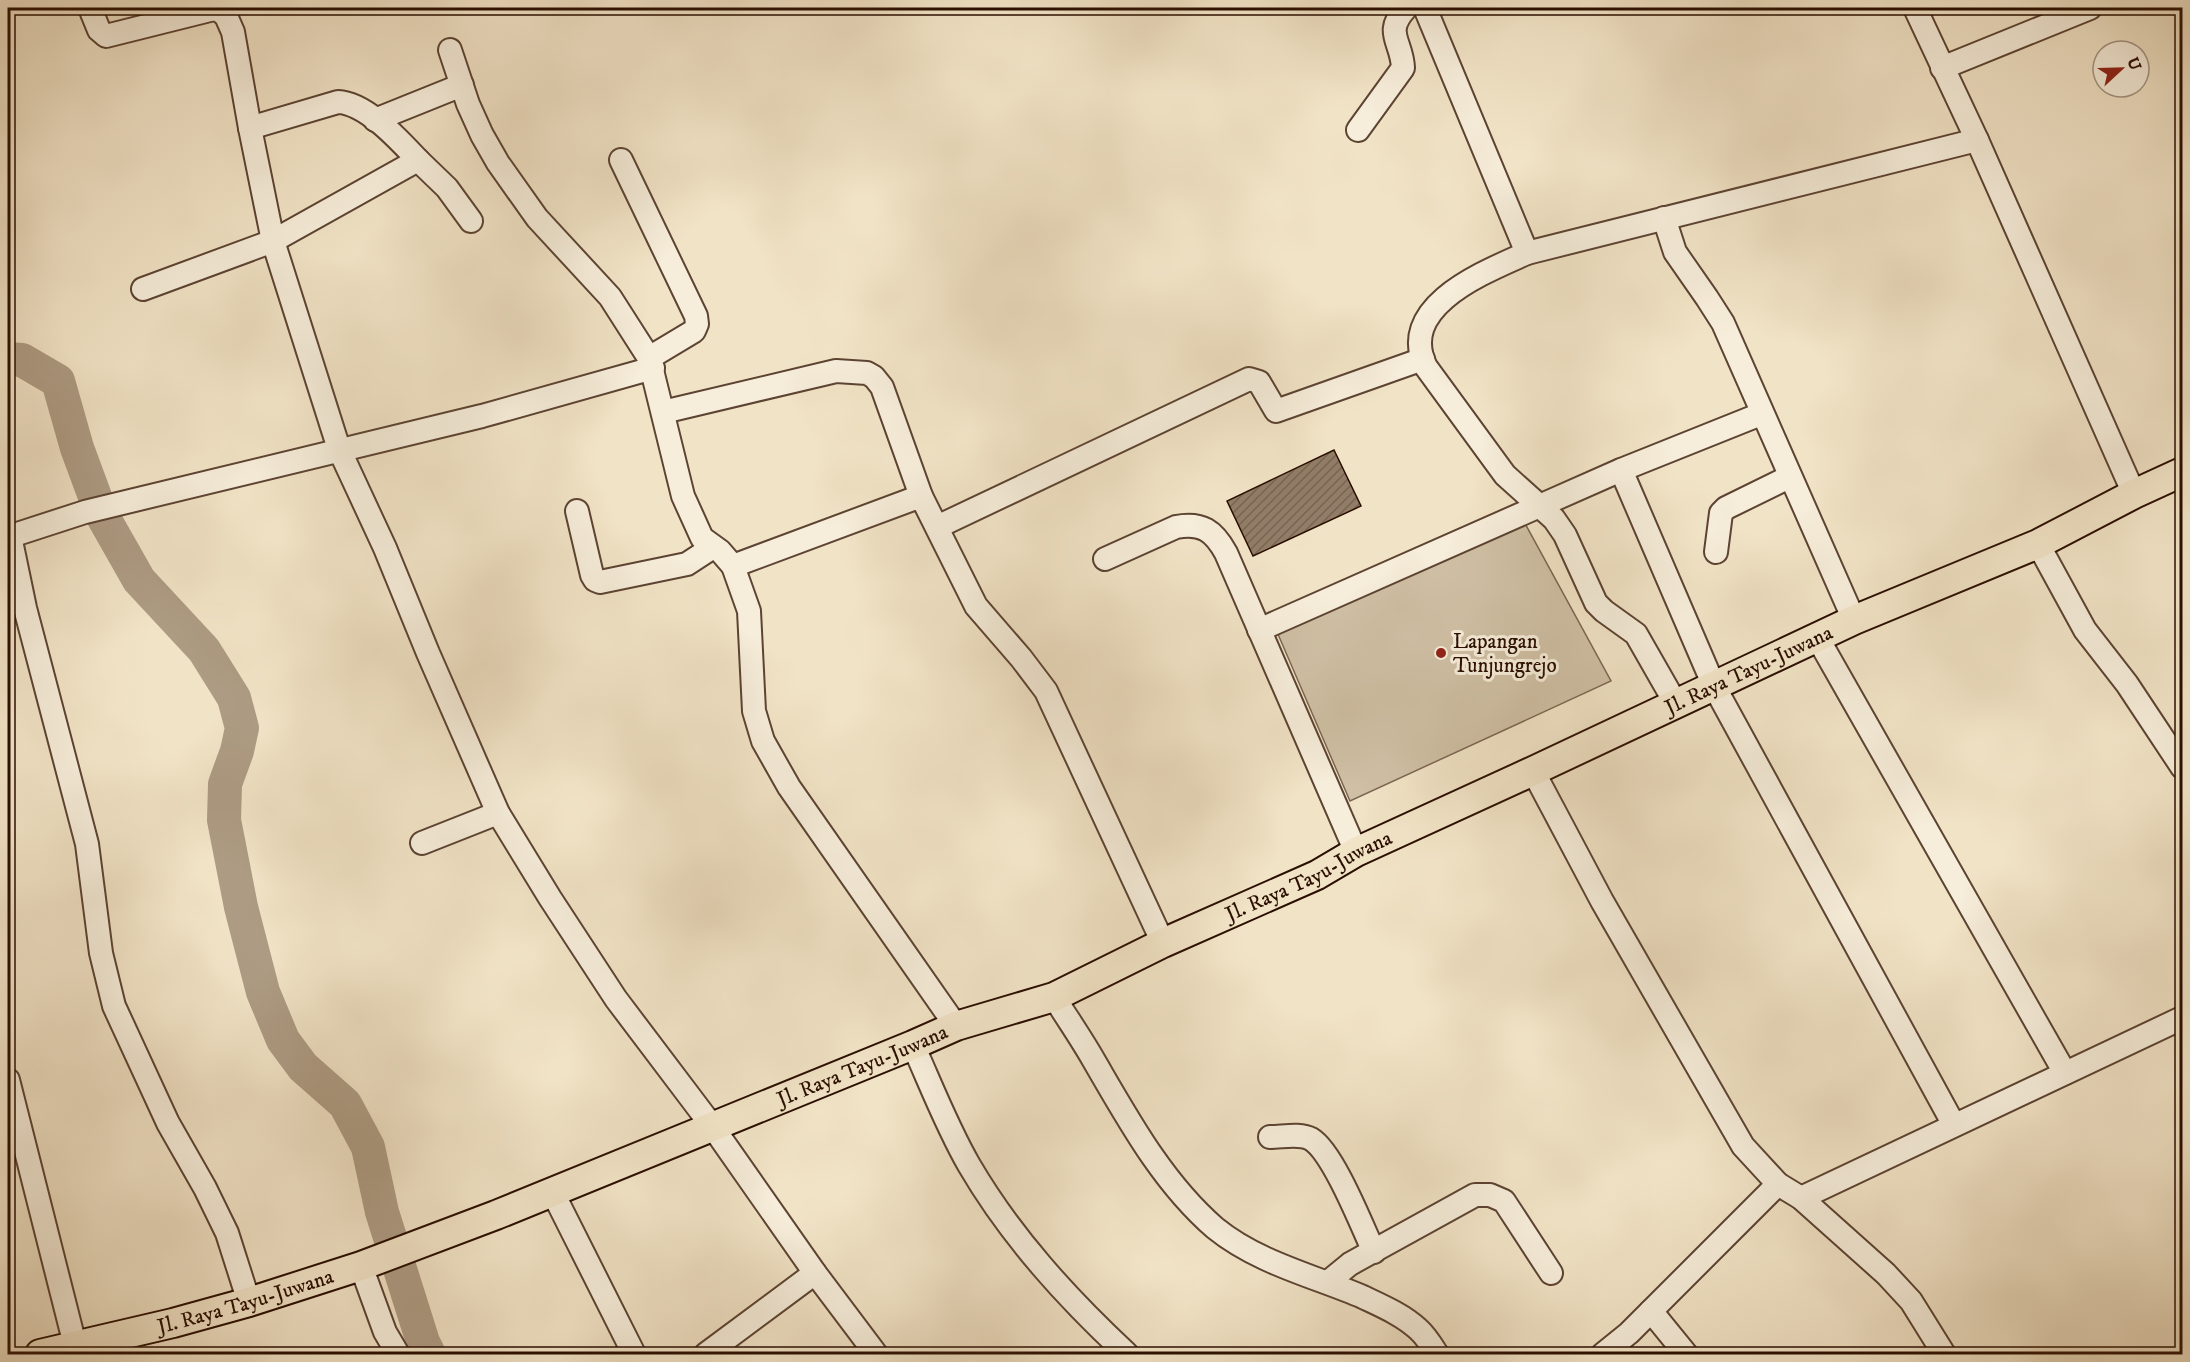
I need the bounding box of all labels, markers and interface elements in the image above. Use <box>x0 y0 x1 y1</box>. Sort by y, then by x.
north arrow <box>2091 39 2151 99</box>
text: U <box>2122 54 2146 74</box>
street label: Jl. Raya Tayu-Juwana <box>1659 620 1837 722</box>
place label: Lapangan Tunjungrejo <box>1453 629 1557 679</box>
marker: Lapangan Tunjungrejo <box>1434 646 1448 660</box>
street label: Jl. Raya Tayu-Juwana <box>1220 825 1396 929</box>
street label: Jl. Raya Tayu-Juwana <box>772 1019 952 1114</box>
street label: Jl. Raya Tayu-Juwana <box>153 1264 337 1341</box>

